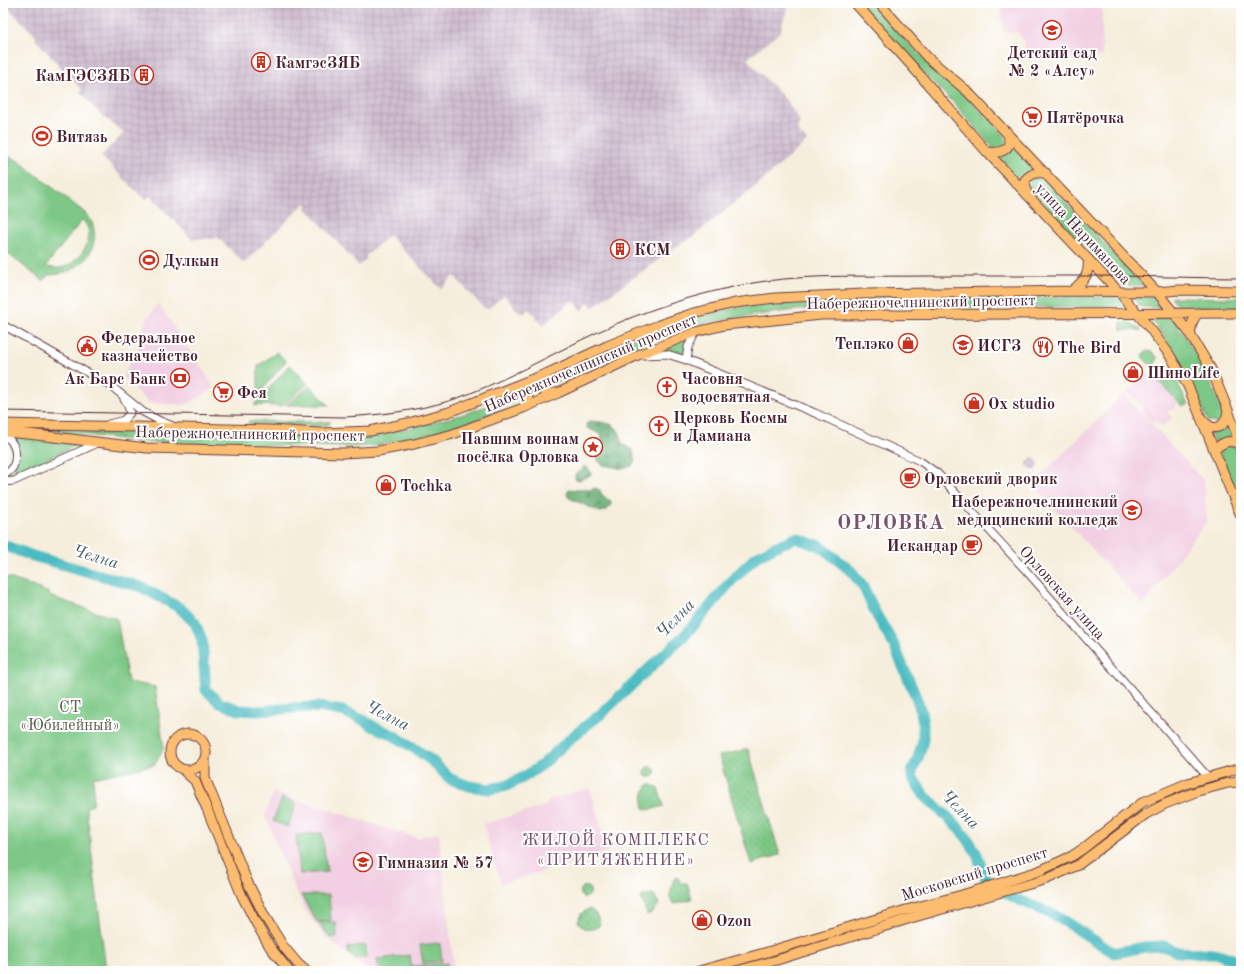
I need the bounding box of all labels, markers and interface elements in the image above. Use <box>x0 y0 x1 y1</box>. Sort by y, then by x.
school or university icon: Детский сад № 2 «Алсу» <box>1041 19 1063 41</box>
place label: Детский сад № 2 «Алсу» <box>1007 46 1097 80</box>
building icon: КамгэсЗЯБ <box>250 51 272 73</box>
place label: КамгэсЗЯБ <box>275 56 360 72</box>
building icon: КамГЭСЗЯБ <box>133 64 155 86</box>
place label: КамГЭСЗЯБ <box>35 69 130 85</box>
supermarket icon: Пятёрочка <box>1021 106 1043 128</box>
place label: Пятёрочка <box>1046 111 1125 127</box>
sports icon: Витязь <box>31 125 53 147</box>
place label: Витязь <box>56 130 108 146</box>
street label: улица Нариманова <box>1032 181 1134 288</box>
building icon: КСМ <box>609 238 631 260</box>
place label: КСМ <box>634 243 671 259</box>
sports icon: Дулкын <box>138 249 160 271</box>
place label: Дулкын <box>163 254 219 270</box>
street label: Набережночелнинский проспект <box>806 293 1036 313</box>
street label: Набережночелнинский проспект <box>482 312 700 416</box>
place label: Федеральное казначейство <box>101 331 198 365</box>
shop icon: Теплэко <box>897 332 919 354</box>
school or university icon: ИСГЗ <box>952 334 974 356</box>
public building icon: Федеральное казначейство <box>76 335 98 357</box>
restaurant icon: The Bird <box>1032 336 1054 358</box>
place label: Теплэко <box>835 337 894 353</box>
place label: ИСГЗ <box>977 339 1021 355</box>
place label: The Bird <box>1057 341 1121 357</box>
shop icon: ШиноLife <box>1122 361 1144 383</box>
place label: ШиноLife <box>1147 366 1220 382</box>
bank icon: Ак Барс Банк <box>169 367 191 389</box>
place label: Ак Барс Банк <box>64 372 167 388</box>
place label: Часовня водосвятная <box>681 372 770 406</box>
church icon: Часовня водосвятная <box>656 376 678 398</box>
supermarket icon: Фея <box>212 381 234 403</box>
place label: Фея <box>237 386 267 402</box>
shop icon: Ox studio <box>963 392 985 414</box>
place label: Ox studio <box>988 397 1055 413</box>
place label: Церковь Космы и Дамиана <box>673 411 788 445</box>
church icon: Церковь Космы и Дамиана <box>648 415 670 437</box>
street label: Набережночелнинский проспект <box>135 425 365 445</box>
place label: Павшим воинам посёлка Орловка <box>457 432 579 466</box>
place icon: Павшим воинам посёлка Орловка <box>582 436 604 458</box>
cafe icon: Орловский дворик <box>899 467 921 489</box>
place label: Орловский дворик <box>924 472 1058 488</box>
shop icon: Tochka <box>375 474 397 496</box>
place label: Tochka <box>400 479 452 495</box>
place label: Набережночелнинский медицинский колледж <box>950 495 1118 529</box>
school or university icon: Набережночелнинский медицинский колледж <box>1121 499 1143 521</box>
district label: ОРЛОВКА <box>837 514 945 534</box>
cafe icon: Искандар <box>961 534 983 556</box>
place label: Искандар <box>887 539 958 555</box>
water label: Челна <box>71 542 120 572</box>
street label: Орловская улица <box>1015 543 1108 643</box>
water label: Челна <box>654 596 698 642</box>
water label: Челна <box>363 698 412 735</box>
park label: СТ «Юбилейный» <box>20 700 120 734</box>
water label: Челна <box>938 787 982 833</box>
district label: ЖИЛОЙ КОМПЛЕКС «ПРИТЯЖЕНИЕ» <box>522 829 710 869</box>
street label: Московский проспект <box>899 845 1050 905</box>
school or university icon: Гимназия № 57 <box>352 851 374 873</box>
place label: Гимназия № 57 <box>377 856 493 872</box>
shop icon: Ozon <box>691 909 713 931</box>
place label: Ozon <box>716 914 752 930</box>

